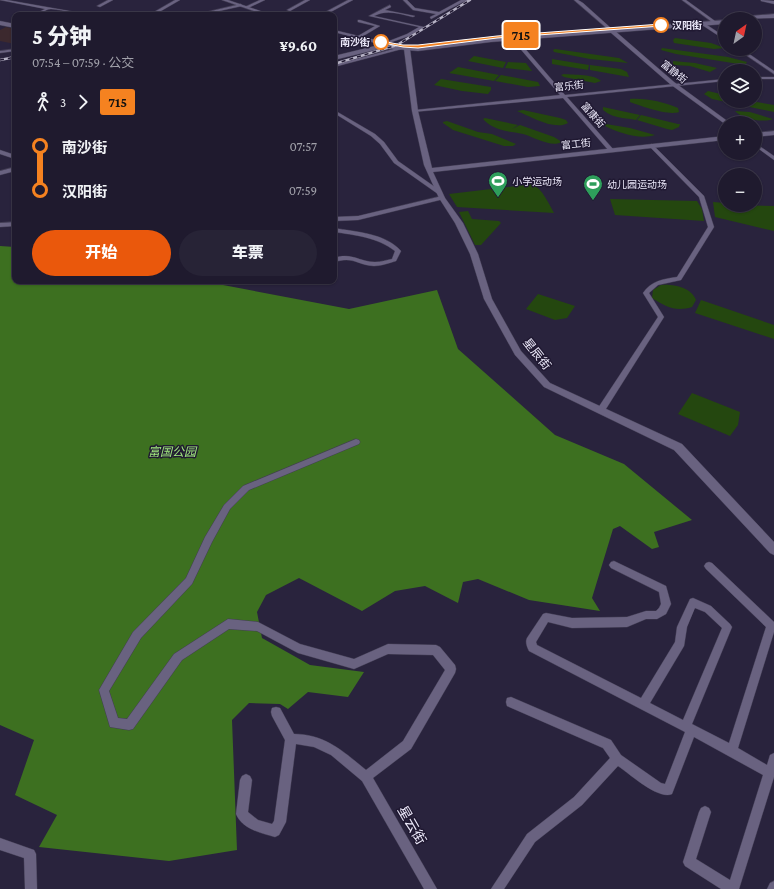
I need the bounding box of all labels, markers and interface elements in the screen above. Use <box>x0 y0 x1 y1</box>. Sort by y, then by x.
north arrow <box>718 12 762 56</box>
map controls <box>718 12 762 212</box>
marker: 汉阳街 <box>653 17 669 33</box>
place label: 汉阳街 <box>672 20 702 31</box>
line badge: 715 <box>498 22 544 48</box>
text: 5 分钟 <box>32 24 91 49</box>
text: 715 <box>512 27 530 43</box>
marker: 南沙街 <box>373 34 389 50</box>
place label: 南沙街 <box>340 36 370 48</box>
text: ¥9.60 <box>280 38 317 54</box>
text: 07:54 – 07:59 · 公交 <box>32 55 134 70</box>
street label: 富静街 <box>659 58 689 86</box>
button: layers <box>718 64 762 108</box>
street label: 富乐街 <box>554 79 584 93</box>
icon: walk <box>32 91 54 113</box>
icon: forward <box>72 91 94 113</box>
text: 715 <box>108 94 127 110</box>
text: 3 <box>60 95 66 110</box>
street label: 富康街 <box>579 100 607 130</box>
button: + <box>718 116 762 160</box>
street label: 富工街 <box>561 137 591 151</box>
text: 07:57 <box>289 139 317 154</box>
text: 南沙街 <box>62 140 107 156</box>
button: − <box>718 168 762 212</box>
sports icon: 小学运动场 <box>487 170 509 198</box>
sports icon: 幼儿园运动场 <box>582 173 604 201</box>
place label: 小学运动场 <box>512 176 562 187</box>
place label: 幼儿园运动场 <box>607 179 667 190</box>
text: 07:59 <box>289 183 317 198</box>
text: 汉阳街 <box>62 184 107 200</box>
button: 开始 <box>32 230 171 276</box>
button: 车票 <box>179 230 317 276</box>
street label: 星辰街 <box>520 336 554 372</box>
park label: 富国公园 <box>148 445 198 459</box>
street label: 星云街 <box>395 803 429 847</box>

